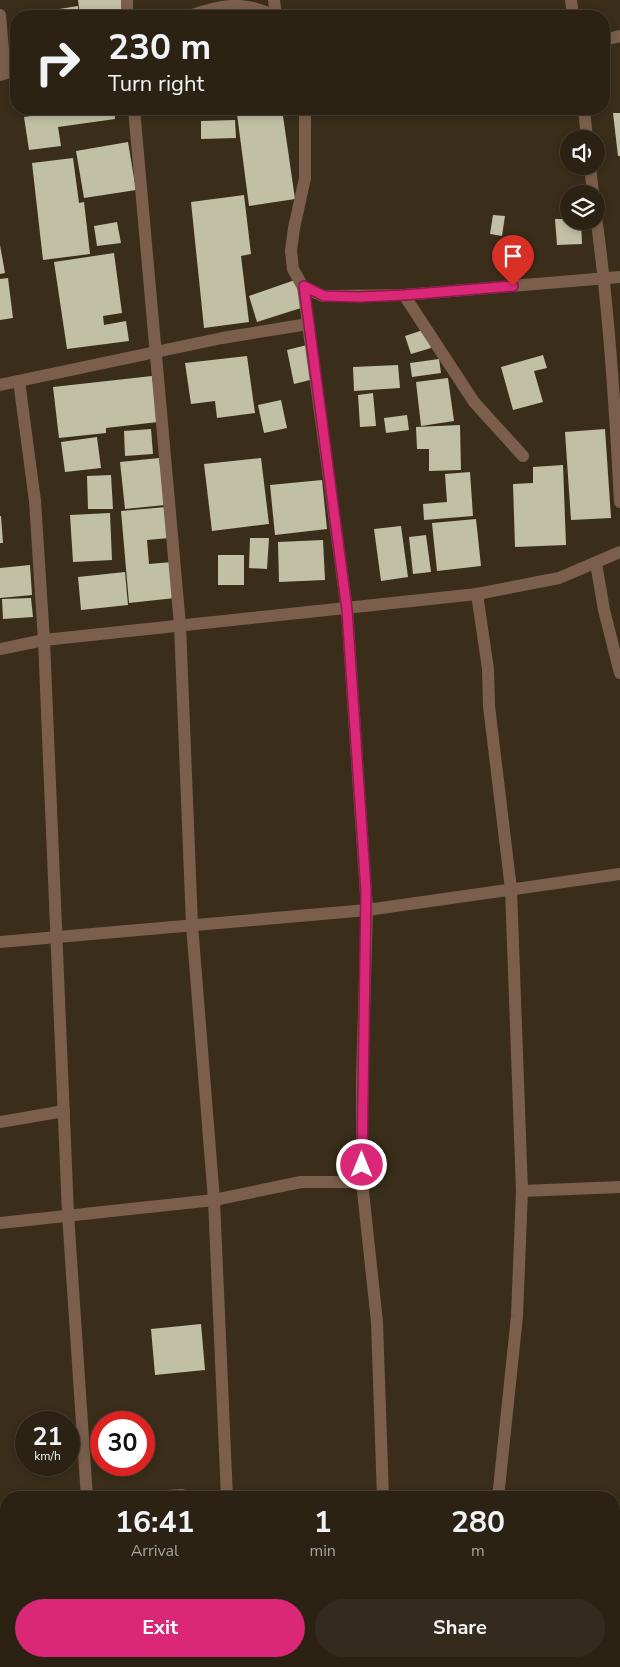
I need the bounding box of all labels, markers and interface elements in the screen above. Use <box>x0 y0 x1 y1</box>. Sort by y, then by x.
text: 230 m <box>108 24 211 71</box>
icon: right <box>25 30 90 95</box>
text: Turn right <box>108 69 204 99</box>
map controls <box>560 130 605 230</box>
button: sound <box>560 130 605 175</box>
button: layers <box>560 185 605 230</box>
pin <box>492 235 534 286</box>
icon: arrive <box>499 242 527 270</box>
position arrow <box>335 1138 387 1190</box>
speed limit sign: 30 <box>90 1411 155 1476</box>
text: 21 <box>32 1420 63 1454</box>
text: km/h <box>34 1448 61 1464</box>
text: 16:41 <box>115 1502 194 1543</box>
text: 1 <box>314 1502 332 1543</box>
text: 280 <box>451 1502 505 1543</box>
text: Arrival <box>131 1540 179 1562</box>
text: min <box>309 1540 336 1562</box>
text: m <box>471 1540 485 1562</box>
button: Exit <box>15 1599 305 1657</box>
button: Share <box>315 1599 605 1657</box>

